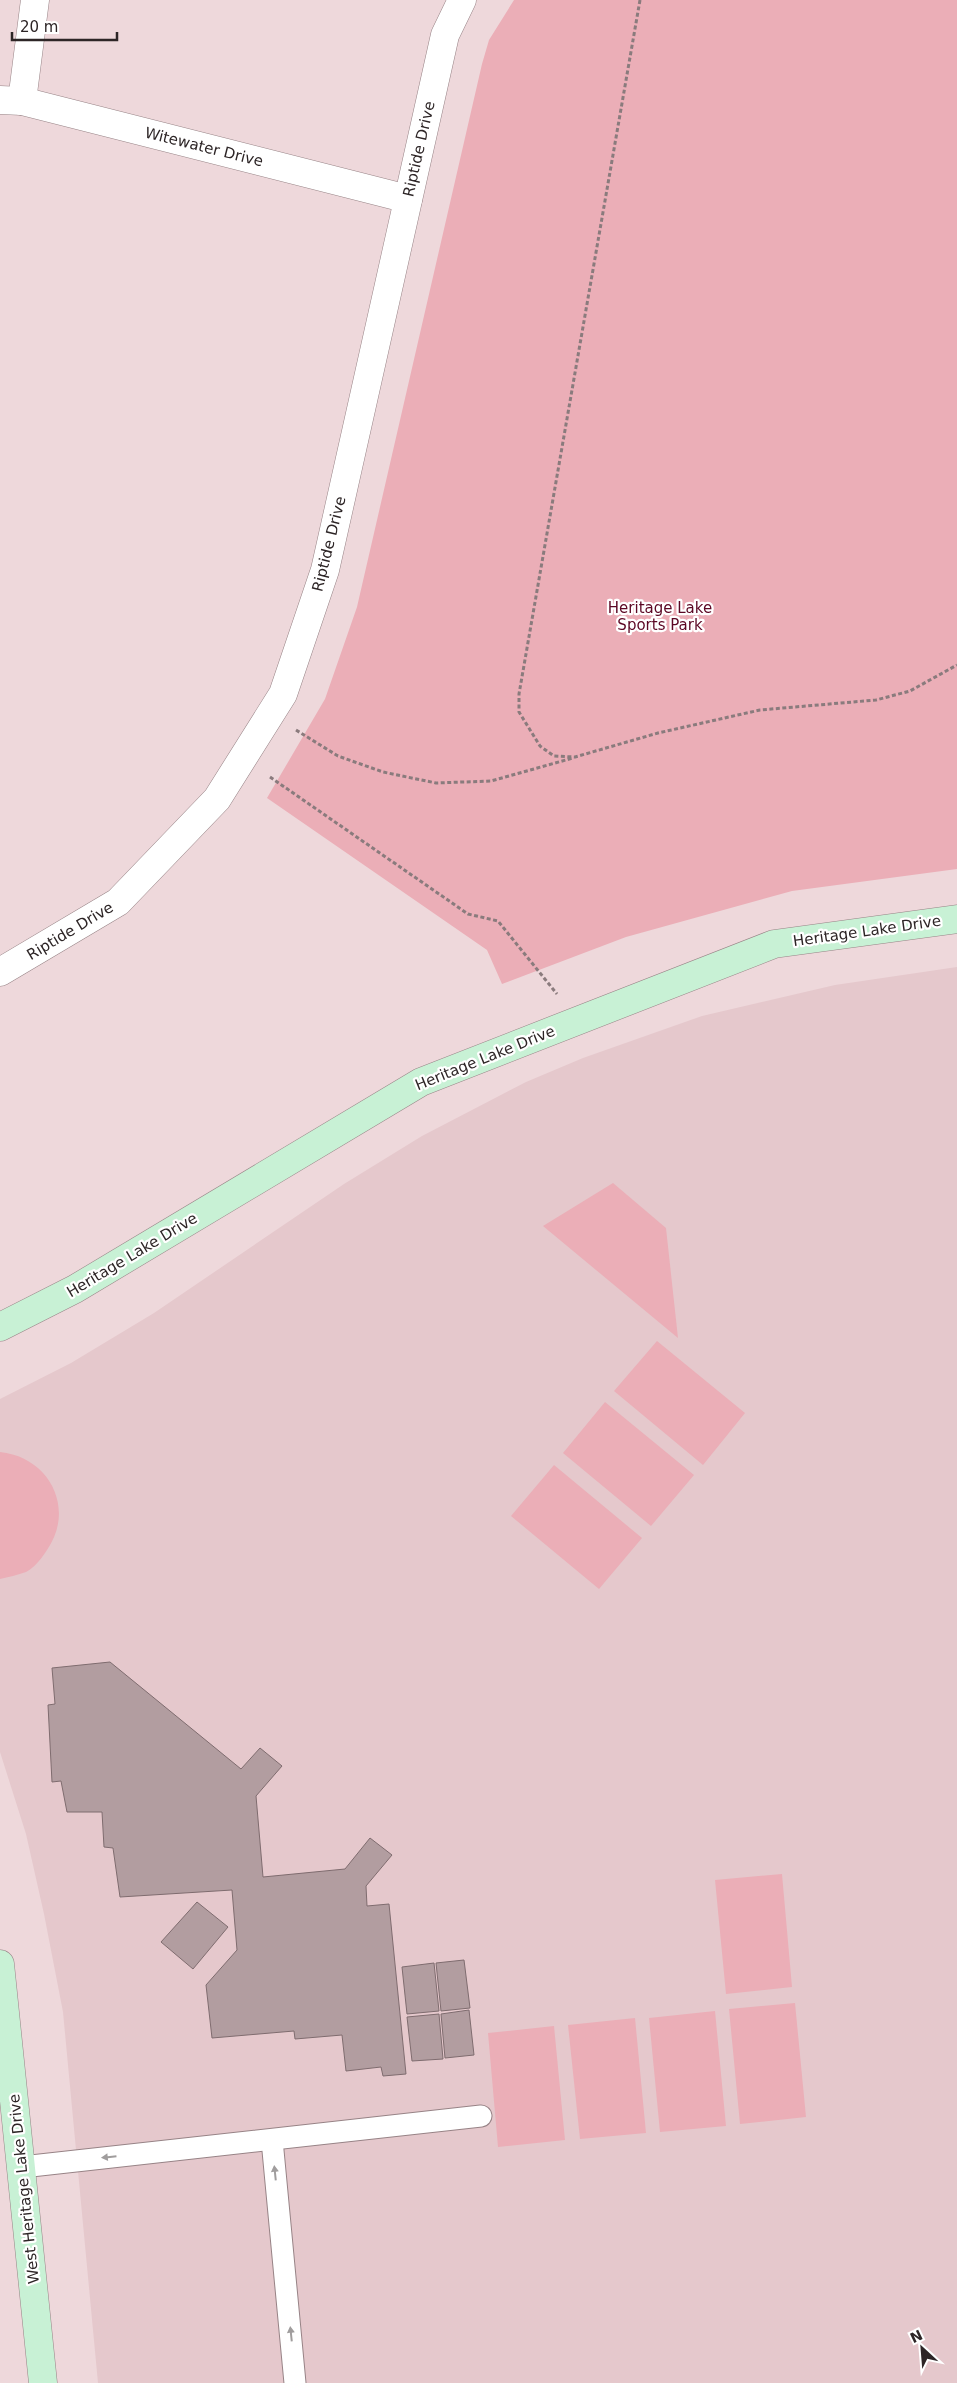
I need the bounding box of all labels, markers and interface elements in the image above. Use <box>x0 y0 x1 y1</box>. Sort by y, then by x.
scale bar <box>12 10 118 42</box>
text: 20 m <box>20 18 58 36</box>
street label: Riptide Drive <box>399 99 439 199</box>
street label: Witewater Drive <box>143 124 265 170</box>
street label: Riptide Drive <box>308 494 350 594</box>
park label: Heritage Lake Sports Park <box>608 599 712 634</box>
street label: Riptide Drive <box>24 898 116 964</box>
street label: Heritage Lake Drive <box>792 912 942 950</box>
street label: Heritage Lake Drive <box>412 1022 558 1094</box>
street label: Heritage Lake Drive <box>63 1209 201 1301</box>
street label: West Heritage Lake Drive <box>5 2093 43 2285</box>
one-way arrow <box>101 2153 117 2161</box>
one-way arrow <box>271 2164 279 2180</box>
north arrow <box>897 2323 947 2373</box>
one-way arrow <box>286 2326 294 2342</box>
text: N <box>908 2327 925 2346</box>

